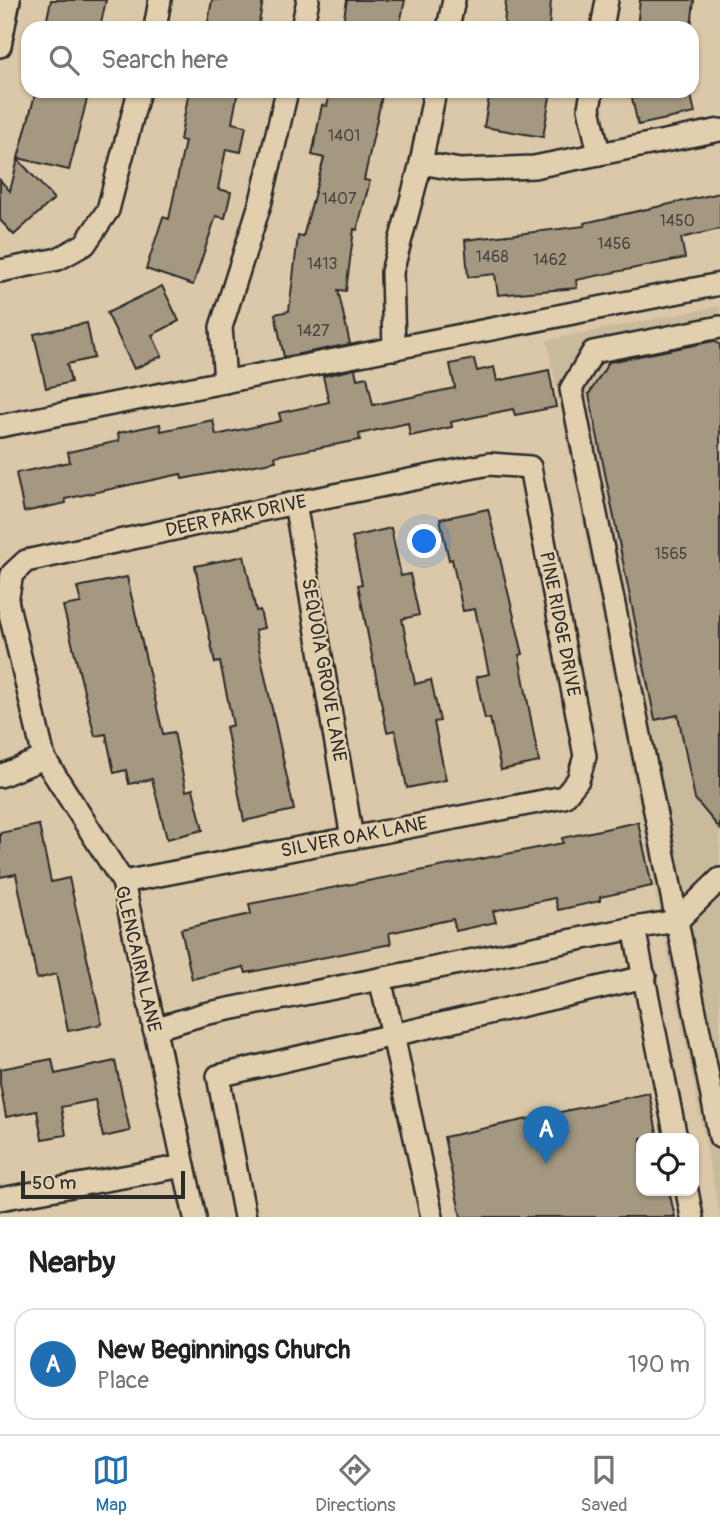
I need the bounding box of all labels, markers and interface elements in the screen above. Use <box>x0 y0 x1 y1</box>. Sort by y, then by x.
search box <box>21 21 699 98</box>
icon: search <box>45 41 83 79</box>
text: Search here <box>101 44 228 76</box>
house number: 1401 <box>328 126 360 146</box>
house number: 1407 <box>322 189 357 209</box>
house number: 1450 <box>659 211 695 231</box>
house number: 1456 <box>597 234 631 254</box>
house number: 1468 <box>476 247 508 267</box>
house number: 1462 <box>533 250 567 270</box>
house number: 1413 <box>307 254 337 274</box>
house number: 1427 <box>297 321 330 341</box>
street label: DEER PARK DRIVE <box>163 489 309 543</box>
your location <box>407 524 441 558</box>
house number: 1565 <box>655 544 687 564</box>
street label: PINE RIDGE DRIVE <box>534 550 586 699</box>
street label: SEQUOIA GROVE LANE <box>296 576 352 764</box>
street label: SILVER OAK LANE <box>278 811 430 863</box>
street label: GLENCAIRN LANE <box>109 883 167 1035</box>
pin: A <box>523 1106 569 1164</box>
map controls <box>636 1133 699 1196</box>
button: locate <box>636 1133 699 1196</box>
scale bar <box>21 1168 186 1200</box>
text: 50 m <box>32 1171 76 1195</box>
text: Nearby <box>28 1244 115 1281</box>
text: New Beginnings Church <box>97 1334 350 1366</box>
text: A <box>46 1350 60 1379</box>
text: 190 m <box>628 1350 690 1379</box>
text: Place <box>97 1366 149 1395</box>
tab: Map <box>92 1451 130 1517</box>
tab: Directions <box>315 1451 396 1517</box>
tab: Saved <box>580 1451 628 1517</box>

